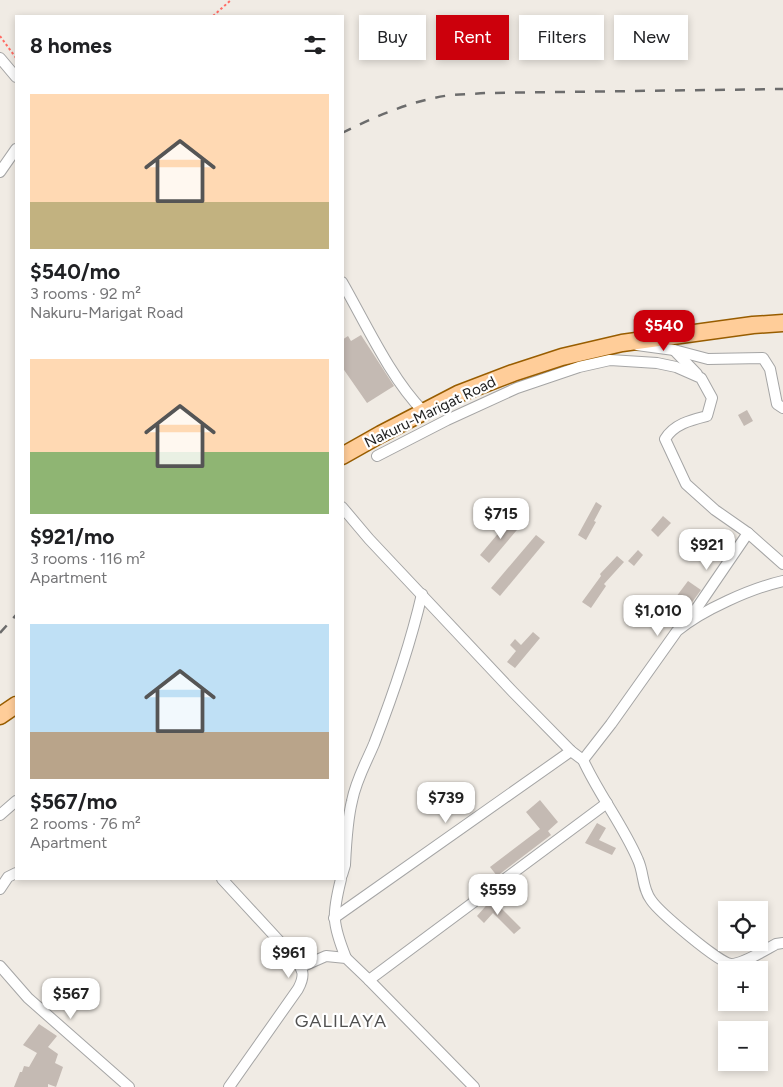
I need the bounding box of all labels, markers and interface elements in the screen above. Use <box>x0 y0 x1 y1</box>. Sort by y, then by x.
chip: Buy <box>359 15 426 60</box>
chip: Rent <box>436 15 509 60</box>
chip: Filters <box>519 15 604 60</box>
chip: New <box>614 15 688 60</box>
icon: filters <box>301 31 329 59</box>
text: 8 homes <box>30 33 112 58</box>
icon: home <box>135 126 225 216</box>
text: $540/mo <box>30 259 120 284</box>
text: 3 rooms · 92 m² <box>30 284 141 303</box>
text: Nakuru-Marigat Road <box>30 303 183 322</box>
pin: $540 <box>634 310 694 352</box>
text: $540 <box>645 316 683 335</box>
street label: Nakuru-Marigat Road <box>361 372 499 452</box>
icon: home <box>135 391 225 481</box>
pin: $715 <box>471 498 531 540</box>
text: $715 <box>484 504 518 523</box>
text: $921/mo <box>30 524 114 549</box>
pin: $921 <box>677 528 737 571</box>
text: $921 <box>690 535 724 554</box>
text: 3 rooms · 116 m² <box>30 549 145 568</box>
text: Apartment <box>30 568 107 587</box>
pin: $1,010 <box>617 594 699 637</box>
text: $1,010 <box>634 601 682 620</box>
icon: home <box>135 656 225 746</box>
pin: $739 <box>416 782 476 824</box>
text: $739 <box>428 788 464 807</box>
text: $567/mo <box>30 789 117 814</box>
text: 2 rooms · 76 m² <box>30 814 141 833</box>
text: Apartment <box>30 833 107 852</box>
pin: $559 <box>468 874 528 916</box>
text: $559 <box>480 880 516 899</box>
map controls <box>718 901 768 1071</box>
button: locate <box>718 901 768 951</box>
pin: $961 <box>259 936 319 979</box>
text: $961 <box>272 943 306 962</box>
button: + <box>718 961 768 1011</box>
pin: $567 <box>41 978 101 1020</box>
text: $567 <box>53 984 89 1003</box>
district label: GALILAYA <box>295 1010 387 1032</box>
button: − <box>718 1021 768 1071</box>

